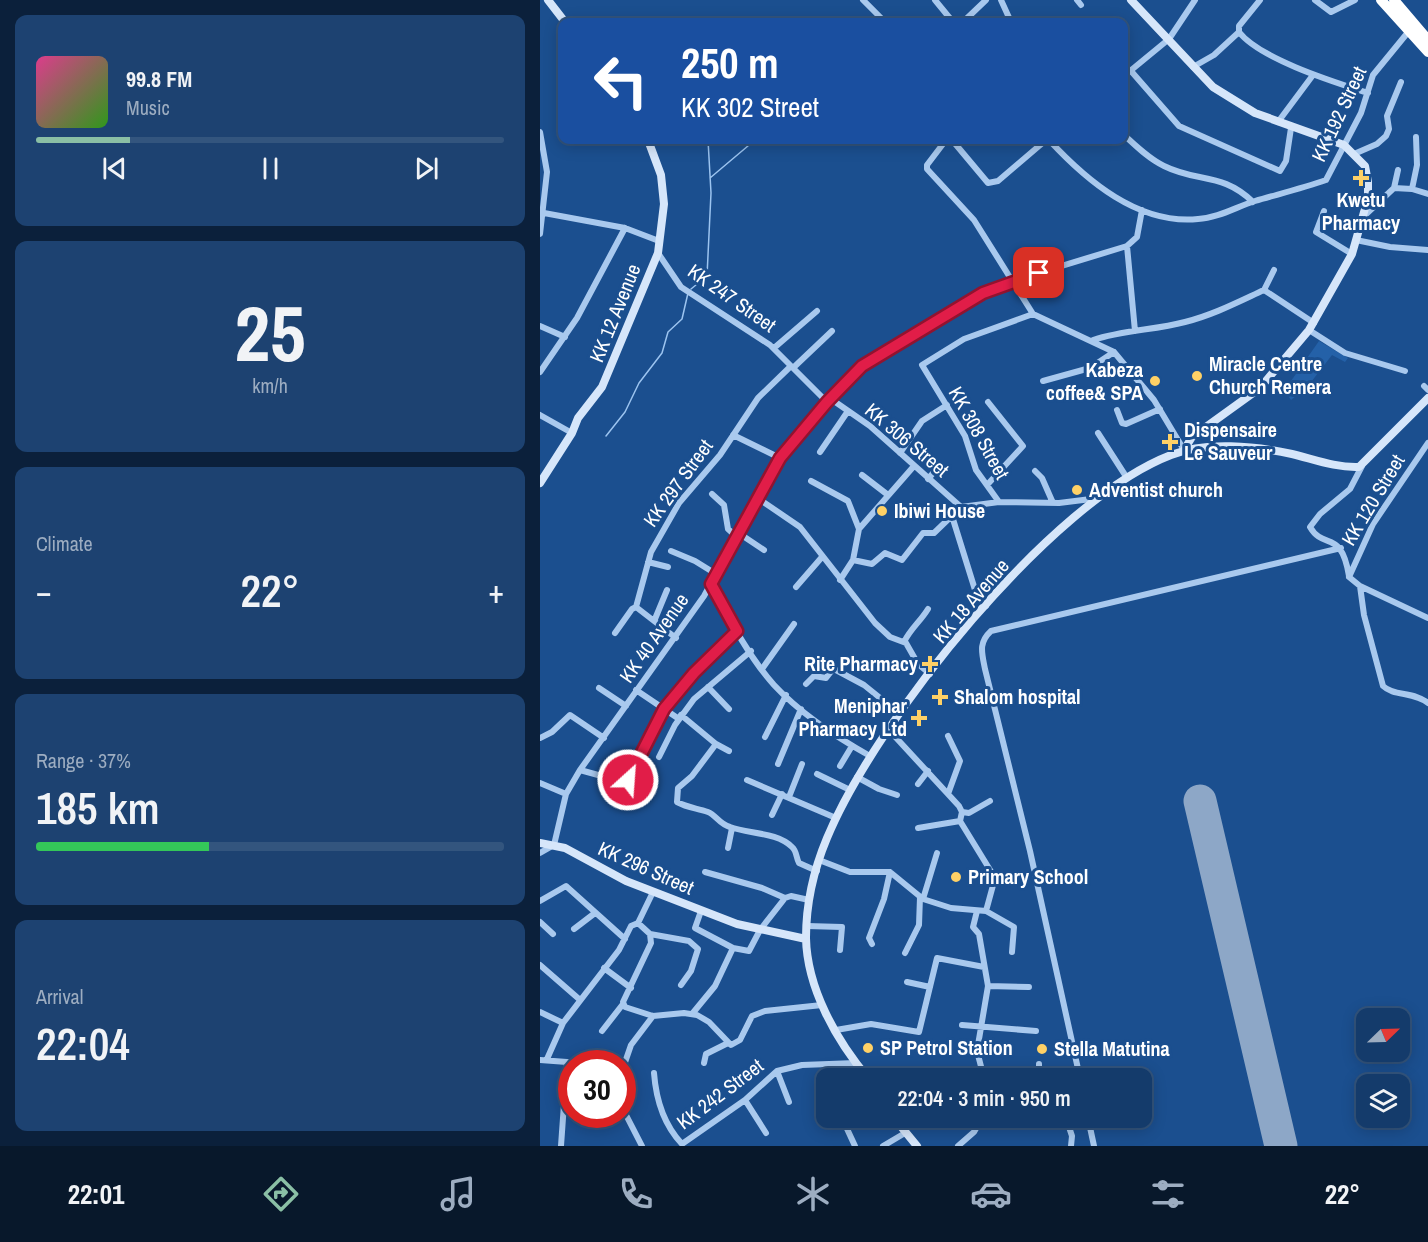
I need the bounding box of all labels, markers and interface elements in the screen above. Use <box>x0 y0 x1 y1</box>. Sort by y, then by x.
text: 250 m <box>681 35 779 91</box>
icon: left <box>582 42 660 120</box>
street label: KK 192 Street <box>1305 61 1373 166</box>
text: 99.8 FM <box>126 64 192 94</box>
text: KK 302 Street <box>681 89 819 125</box>
text: Music <box>126 94 170 121</box>
icon: previous <box>98 152 131 185</box>
icon: pause <box>254 152 287 185</box>
icon: next <box>410 152 443 185</box>
marker: Kwetu Pharmacy <box>1354 171 1368 185</box>
place label: Kwetu Pharmacy <box>1322 186 1401 236</box>
pin <box>1013 247 1064 298</box>
icon: arrive <box>1022 256 1055 289</box>
street label: KK 247 Street <box>683 257 782 338</box>
street label: KK 12 Avenue <box>583 260 646 366</box>
text: 25 <box>234 280 306 385</box>
place label: Miracle Centre Church Remera <box>1209 350 1331 400</box>
place label: Kabeza coffee& SPA <box>1046 356 1143 406</box>
marker: Miracle Centre Church Remera <box>1190 369 1204 383</box>
text: km/h <box>252 372 288 399</box>
marker: Kabeza coffee& SPA <box>1148 374 1162 388</box>
street label: KK 308 Street <box>943 382 1016 484</box>
street label: KK 306 Street <box>860 396 955 483</box>
place label: Dispensaire Le Sauveur <box>1184 416 1277 466</box>
street label: KK 297 Street <box>637 433 719 532</box>
marker: Dispensaire Le Sauveur <box>1161 433 1179 451</box>
street label: KK 120 Street <box>1335 449 1411 550</box>
place label: Adventist church <box>1089 476 1223 503</box>
marker: Adventist church <box>1070 483 1084 497</box>
place label: Ibiwi House <box>894 497 985 524</box>
marker: Ibiwi House <box>875 504 889 518</box>
text: Climate <box>36 530 93 557</box>
street label: KK 18 Avenue <box>926 553 1015 649</box>
text: 22° <box>240 560 300 621</box>
text: − <box>36 569 52 613</box>
text: + <box>488 569 504 613</box>
street label: KK 40 Avenue <box>613 588 694 688</box>
place label: Rite Pharmacy <box>804 650 919 677</box>
marker: Rite Pharmacy <box>923 657 937 671</box>
place label: Shalom hospital <box>954 683 1081 710</box>
marker: Shalom hospital <box>931 688 949 706</box>
place label: Meniphar Pharmacy Ltd <box>799 692 908 742</box>
marker: Meniphar Pharmacy Ltd <box>912 711 926 725</box>
text: Range · 37% <box>36 747 131 774</box>
position arrow <box>596 748 660 812</box>
text: 185 km <box>36 777 160 838</box>
street label: KK 296 Street <box>594 834 699 901</box>
place label: Primary School <box>968 863 1088 890</box>
marker: Primary School <box>949 870 963 884</box>
text: Arrival <box>36 983 83 1010</box>
north arrow <box>1356 1008 1410 1062</box>
map controls <box>1356 1008 1410 1128</box>
text: 22:04 <box>36 1013 130 1074</box>
place label: SP Petrol Station <box>880 1034 1013 1061</box>
place label: Stella Matutina <box>1054 1035 1170 1062</box>
marker: SP Petrol Station <box>861 1041 875 1055</box>
marker: Stella Matutina <box>1035 1042 1049 1056</box>
speed limit sign: 30 <box>558 1050 636 1128</box>
street label: KK 242 Street <box>671 1052 769 1135</box>
button: layers <box>1356 1074 1410 1128</box>
text: 22:04 · 3 min · 950 m <box>897 1083 1071 1113</box>
icon: directions <box>260 1173 302 1215</box>
icon: music <box>437 1173 479 1215</box>
icon: phone <box>615 1173 657 1215</box>
icon: climate <box>792 1173 834 1215</box>
icon: car <box>970 1173 1012 1215</box>
icon: filters <box>1147 1173 1189 1215</box>
text: 22:01 <box>68 1176 124 1212</box>
text: 22° <box>1325 1176 1360 1212</box>

